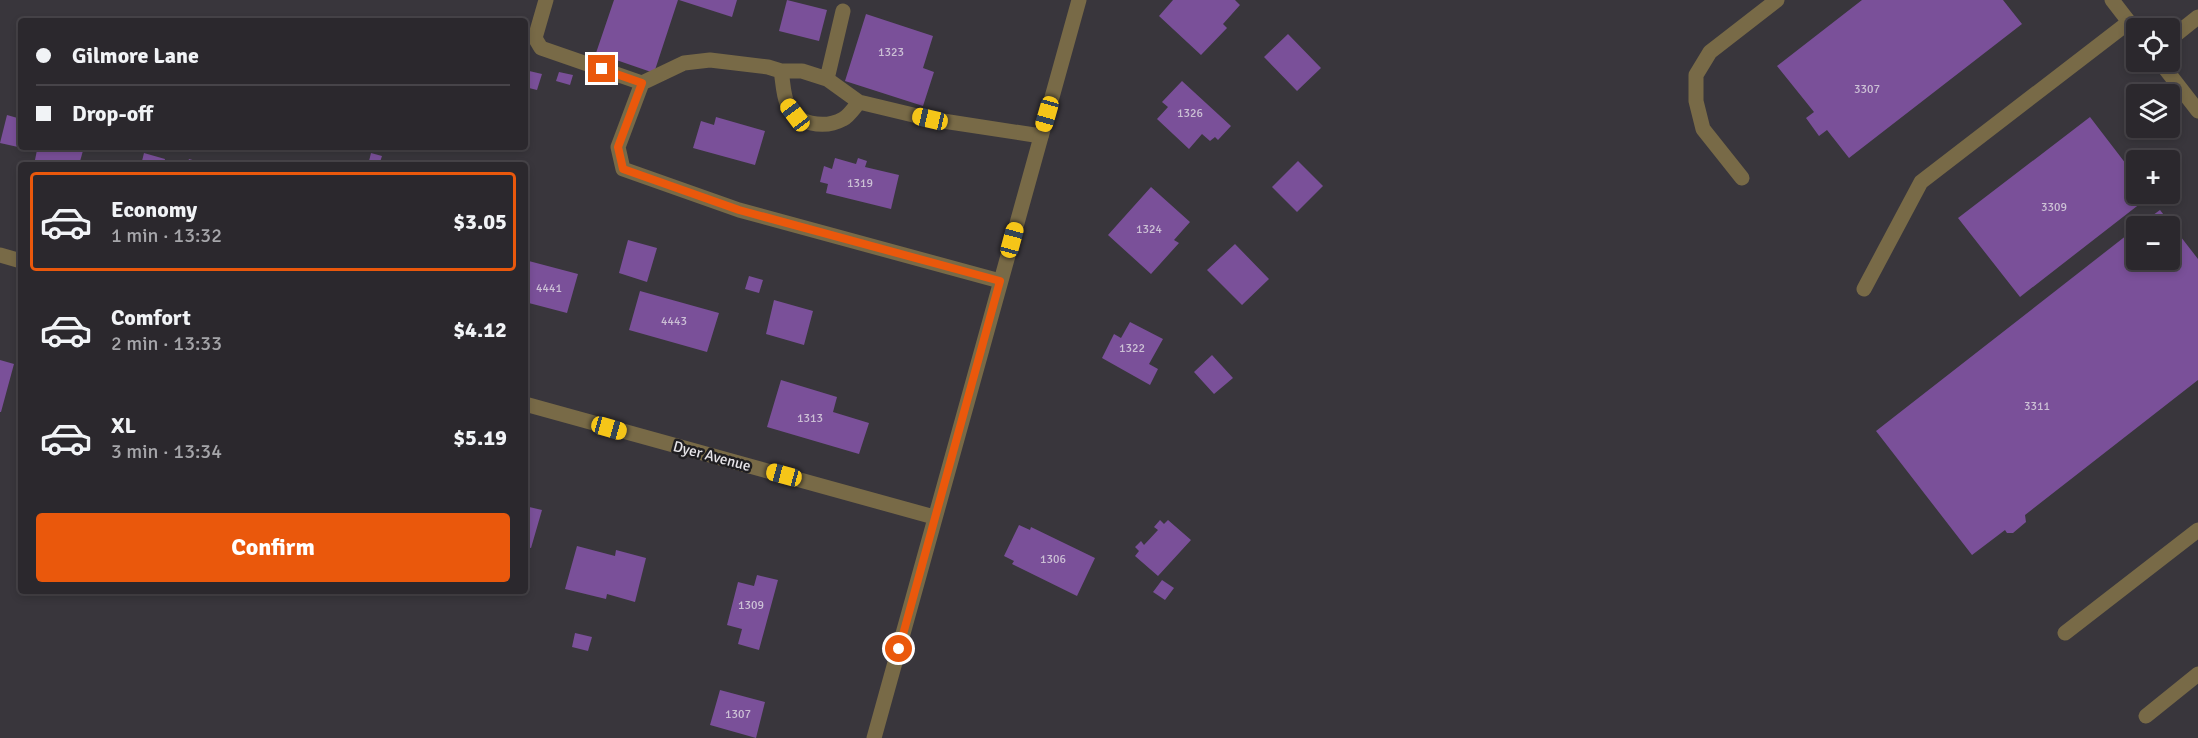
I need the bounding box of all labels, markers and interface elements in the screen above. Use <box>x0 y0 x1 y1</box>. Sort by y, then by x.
map controls <box>2126 18 2180 270</box>
button: locate <box>2126 18 2180 72</box>
text: Gilmore Lane <box>72 42 199 69</box>
house number: 1323 <box>878 45 904 60</box>
route end <box>588 55 615 82</box>
house number: 3307 <box>1854 82 1880 97</box>
button: layers <box>2126 84 2180 138</box>
car <box>1033 94 1061 134</box>
car <box>777 95 813 135</box>
text: Drop-off <box>72 100 153 127</box>
car <box>910 106 950 132</box>
house number: 1326 <box>1177 106 1203 121</box>
button: + <box>2126 150 2180 204</box>
house number: 1319 <box>847 176 873 191</box>
icon: car <box>39 195 93 249</box>
text: Economy <box>111 196 197 223</box>
house number: 3309 <box>2041 200 2067 215</box>
text: $3.05 <box>453 208 507 235</box>
button: − <box>2126 216 2180 270</box>
car <box>999 220 1025 260</box>
house number: 1324 <box>1136 222 1162 237</box>
text: 1 min · 13:32 <box>111 223 222 248</box>
house number: 4441 <box>536 281 562 296</box>
icon: car <box>39 303 93 357</box>
text: Comfort <box>111 304 191 331</box>
house number: 4443 <box>661 314 687 329</box>
text: $4.12 <box>453 316 507 343</box>
text: 2 min · 13:33 <box>111 331 222 356</box>
house number: 1322 <box>1119 341 1145 356</box>
house number: 3311 <box>2024 399 2050 414</box>
icon: car <box>39 411 93 465</box>
house number: 1313 <box>797 411 823 426</box>
text: XL <box>111 412 136 439</box>
car <box>589 414 629 442</box>
text: $5.19 <box>453 424 507 451</box>
street label: Dyer Avenue <box>671 437 753 475</box>
text: 3 min · 13:34 <box>111 439 222 464</box>
car <box>764 462 804 488</box>
button: Confirm <box>36 513 510 582</box>
house number: 1306 <box>1040 552 1066 567</box>
house number: 1309 <box>738 598 764 613</box>
route start <box>885 635 912 662</box>
house number: 1307 <box>725 707 751 722</box>

